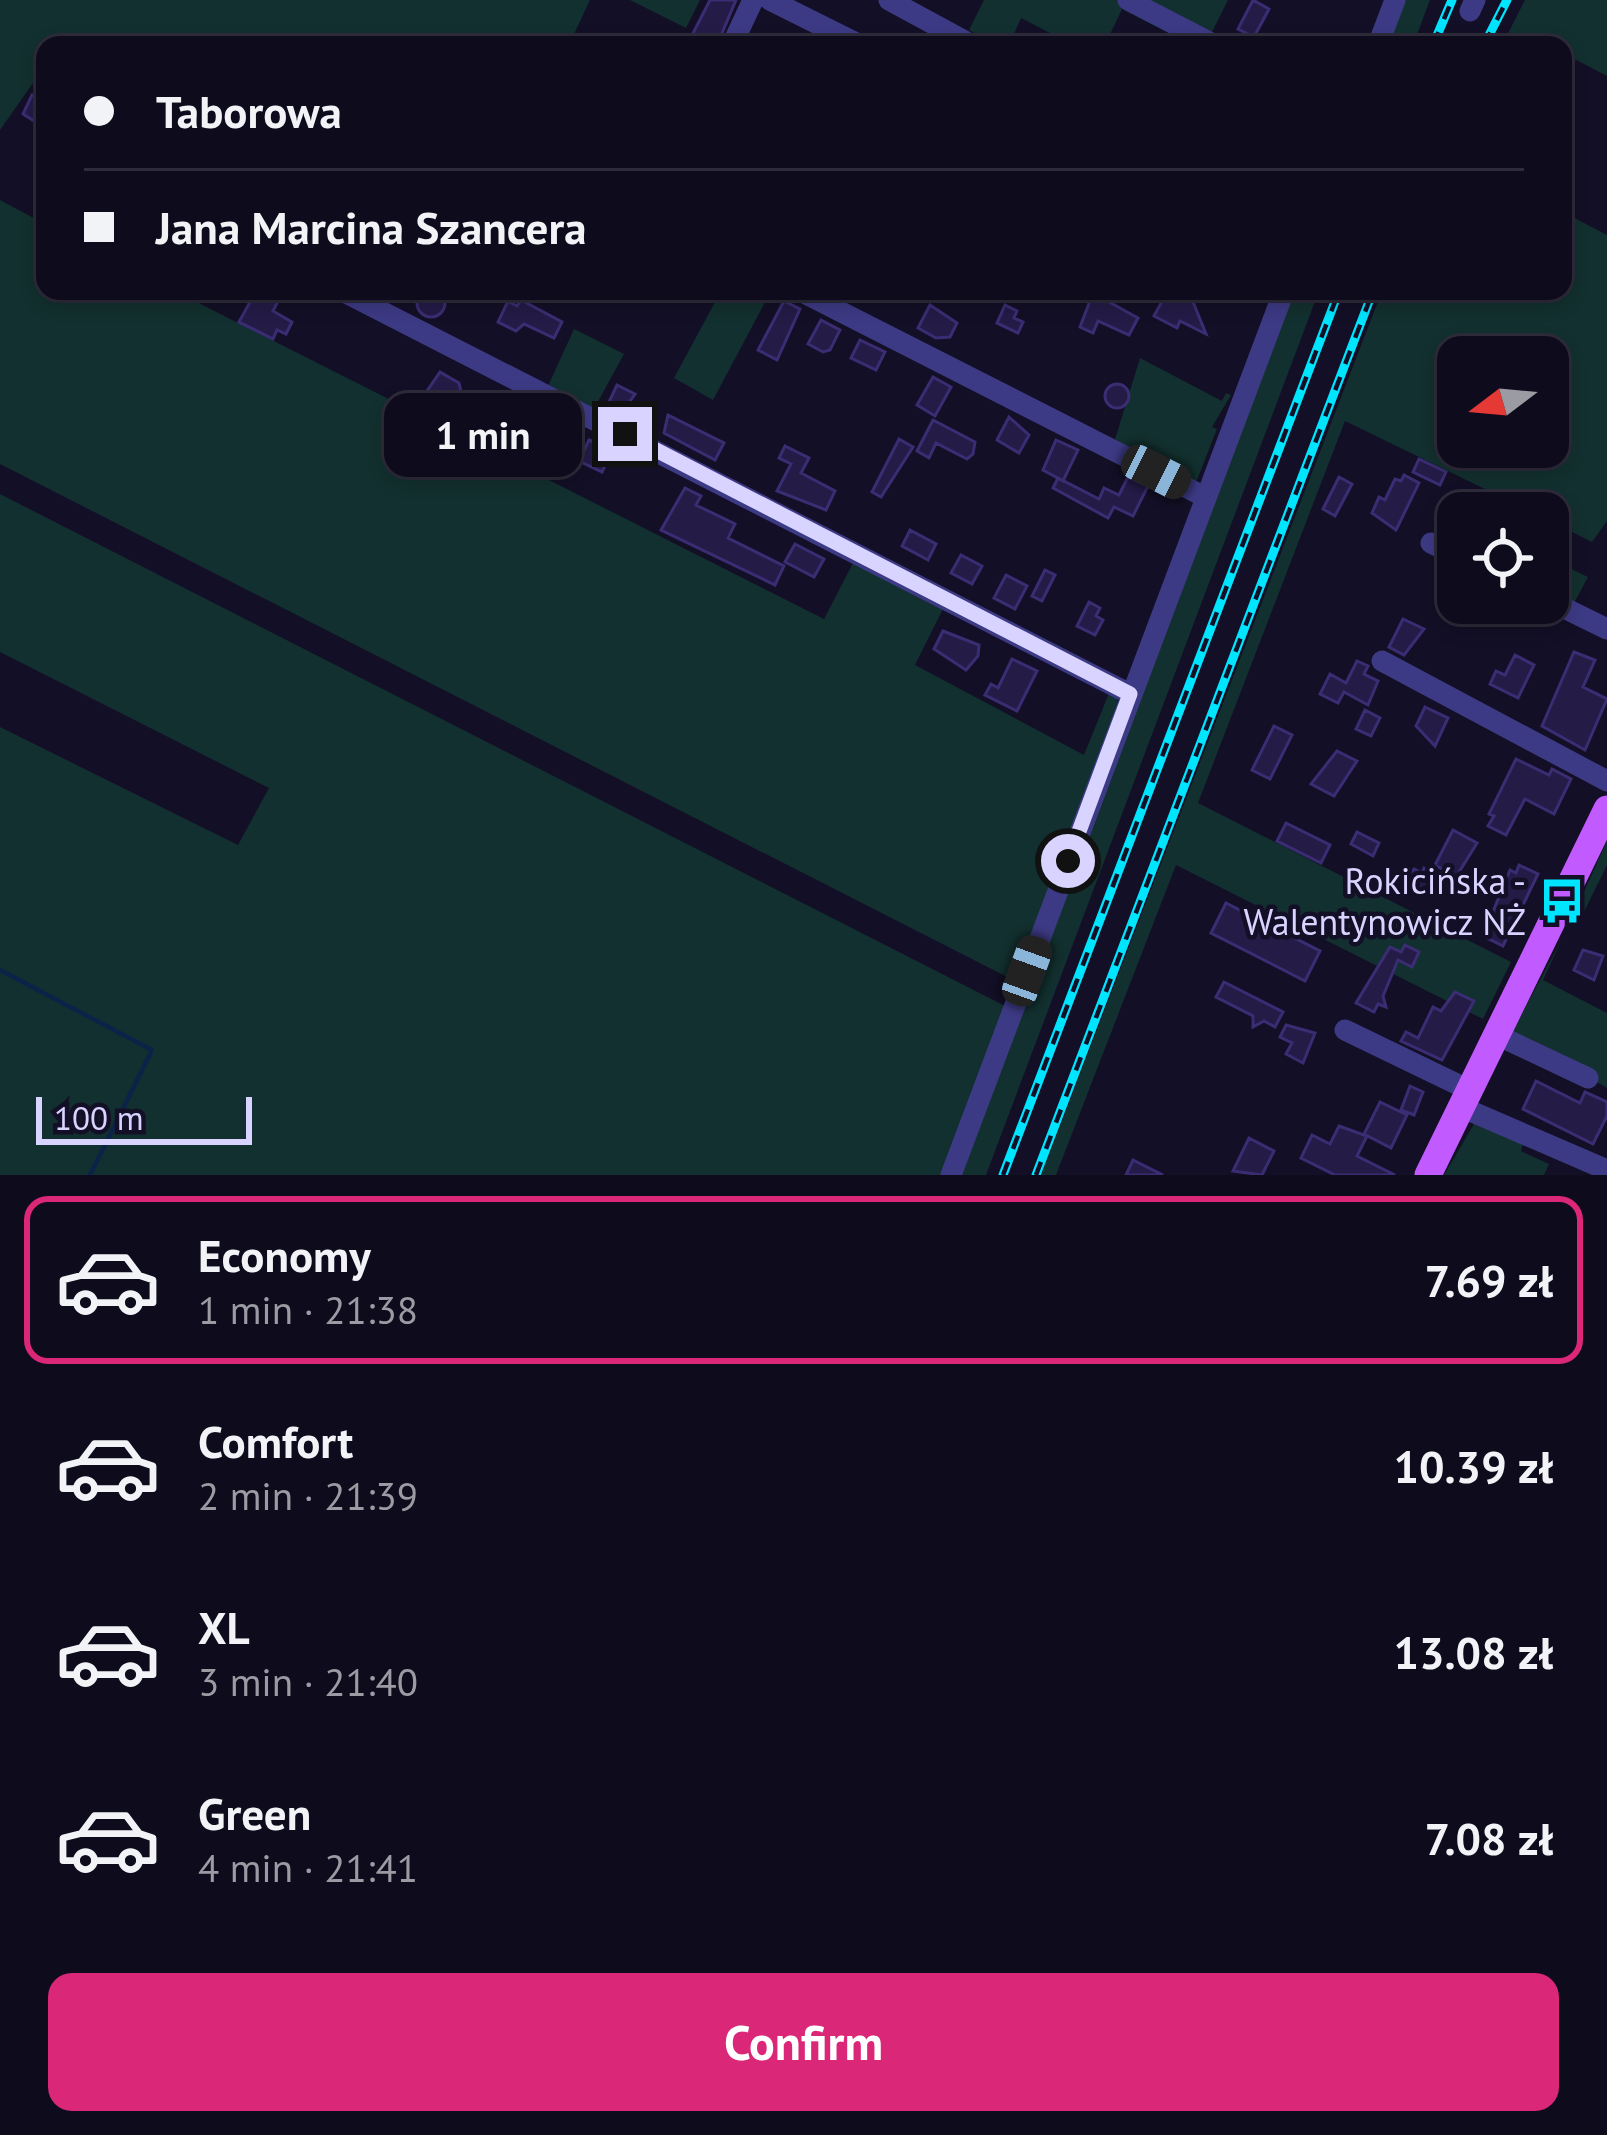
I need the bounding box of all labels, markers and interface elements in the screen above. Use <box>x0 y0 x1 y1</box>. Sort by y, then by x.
text: Taborowa <box>156 82 342 140</box>
text: Jana Marcina Szancera <box>156 198 587 256</box>
north arrow <box>1437 336 1569 468</box>
map controls <box>1437 336 1569 624</box>
callout: 1 min <box>385 392 583 476</box>
route end <box>598 407 652 461</box>
text: 1 min <box>435 409 531 460</box>
car <box>1116 440 1196 504</box>
button: locate <box>1437 492 1569 624</box>
route start <box>1041 834 1095 888</box>
place label: Rokicińska - Walentynowicz NŻ <box>1244 857 1526 945</box>
bus stop icon: Rokicińska - Walentynowicz NŻ <box>1537 876 1587 926</box>
car <box>998 931 1056 1011</box>
scale bar <box>36 1091 252 1144</box>
text: 100 m <box>54 1096 144 1139</box>
icon: car <box>54 1226 162 1334</box>
text: Economy <box>198 1226 371 1284</box>
text: 7.69 zł <box>1424 1251 1553 1309</box>
text: 1 min · 21:38 <box>198 1284 418 1335</box>
icon: car <box>54 1412 162 1520</box>
text: Comfort <box>198 1412 353 1470</box>
text: 10.39 zł <box>1394 1437 1553 1495</box>
text: 2 min · 21:39 <box>198 1470 418 1521</box>
icon: car <box>54 1598 162 1706</box>
text: XL <box>198 1598 250 1656</box>
text: 13.08 zł <box>1394 1623 1553 1681</box>
text: 3 min · 21:40 <box>198 1656 418 1707</box>
icon: car <box>54 1784 162 1892</box>
text: Green <box>198 1784 311 1842</box>
text: 7.08 zł <box>1424 1809 1553 1867</box>
text: 4 min · 21:41 <box>198 1842 418 1893</box>
button: Confirm <box>48 1973 1559 2111</box>

